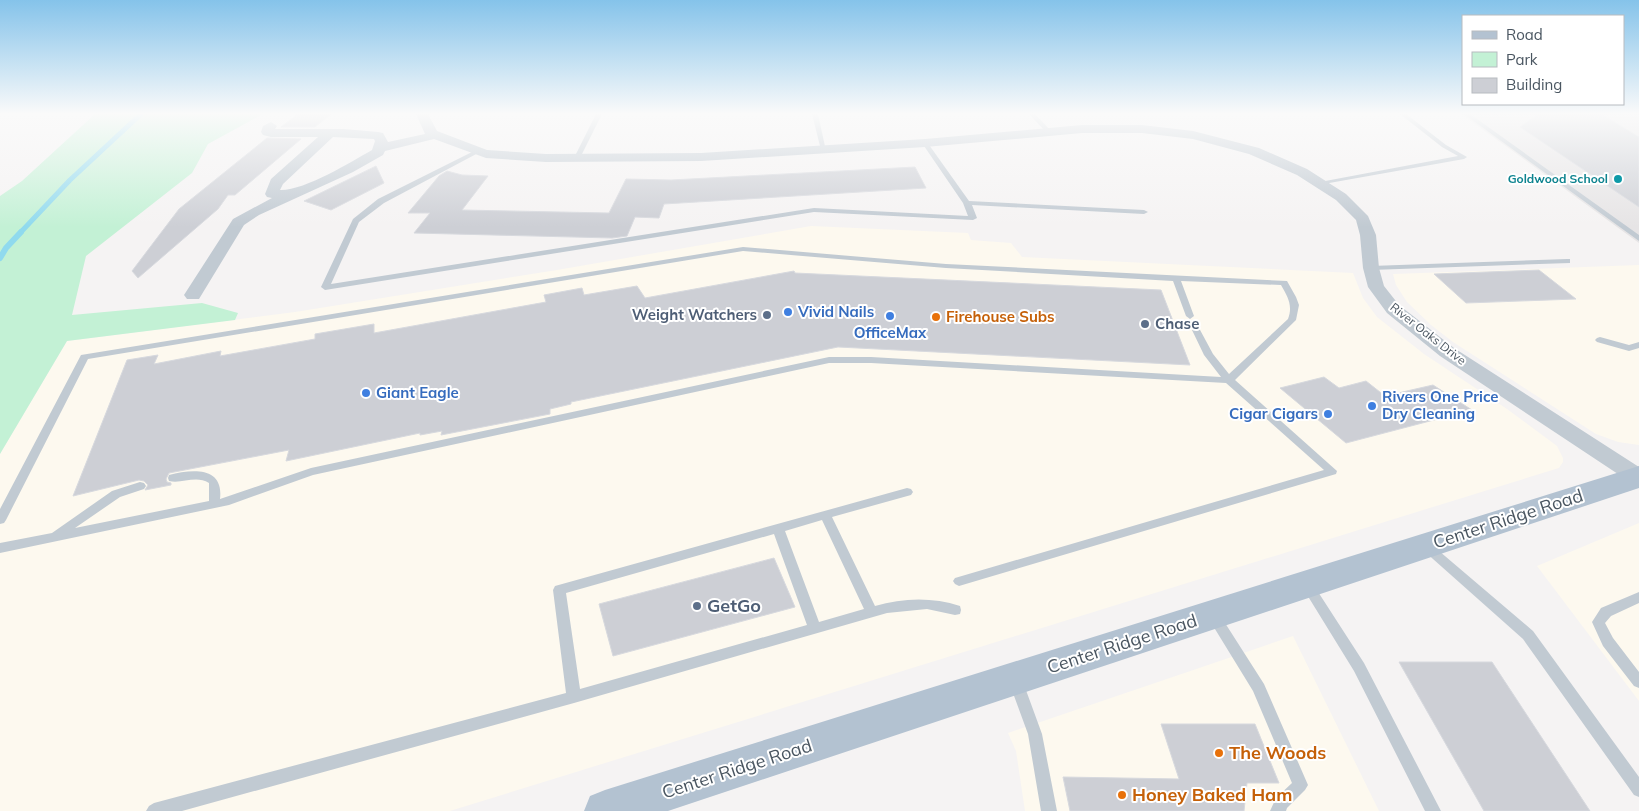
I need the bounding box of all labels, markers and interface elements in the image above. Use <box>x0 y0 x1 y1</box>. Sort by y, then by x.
legend <box>1462 15 1624 105</box>
text: Road <box>1506 25 1543 44</box>
text: Park <box>1506 50 1538 69</box>
text: Building <box>1506 75 1562 94</box>
place label: Goldwood School <box>1508 171 1608 186</box>
marker: Goldwood School <box>1612 173 1624 185</box>
street label: River Oaks Drive <box>1387 299 1469 368</box>
place label: Vivid Nails <box>797 302 874 321</box>
place label: Weight Watchers <box>632 305 757 324</box>
marker: Vivid Nails <box>782 306 794 318</box>
place label: Firehouse Subs <box>946 307 1055 326</box>
marker: Weight Watchers <box>761 309 773 321</box>
marker: OfficeMax <box>884 310 896 322</box>
marker: Firehouse Subs <box>930 311 942 323</box>
place label: Chase <box>1155 314 1199 333</box>
marker: Chase <box>1139 318 1151 330</box>
place label: OfficeMax <box>854 323 927 342</box>
place label: Giant Eagle <box>376 383 459 402</box>
marker: Giant Eagle <box>360 387 372 399</box>
place label: Rivers One Price Dry Cleaning <box>1382 387 1499 423</box>
marker: Rivers One Price Dry Cleaning <box>1366 400 1378 412</box>
place label: Cigar Cigars <box>1229 404 1318 423</box>
marker: Cigar Cigars <box>1322 408 1334 420</box>
street label: Center Ridge Road <box>1430 483 1586 554</box>
place label: GetGo <box>707 594 761 617</box>
marker: GetGo <box>691 600 703 612</box>
street label: Center Ridge Road <box>1044 608 1200 679</box>
street label: Center Ridge Road <box>659 733 815 804</box>
place label: The Woods <box>1229 741 1326 764</box>
marker: The Woods <box>1213 747 1225 759</box>
place label: Honey Baked Ham <box>1132 783 1292 806</box>
marker: Honey Baked Ham <box>1116 789 1128 801</box>

